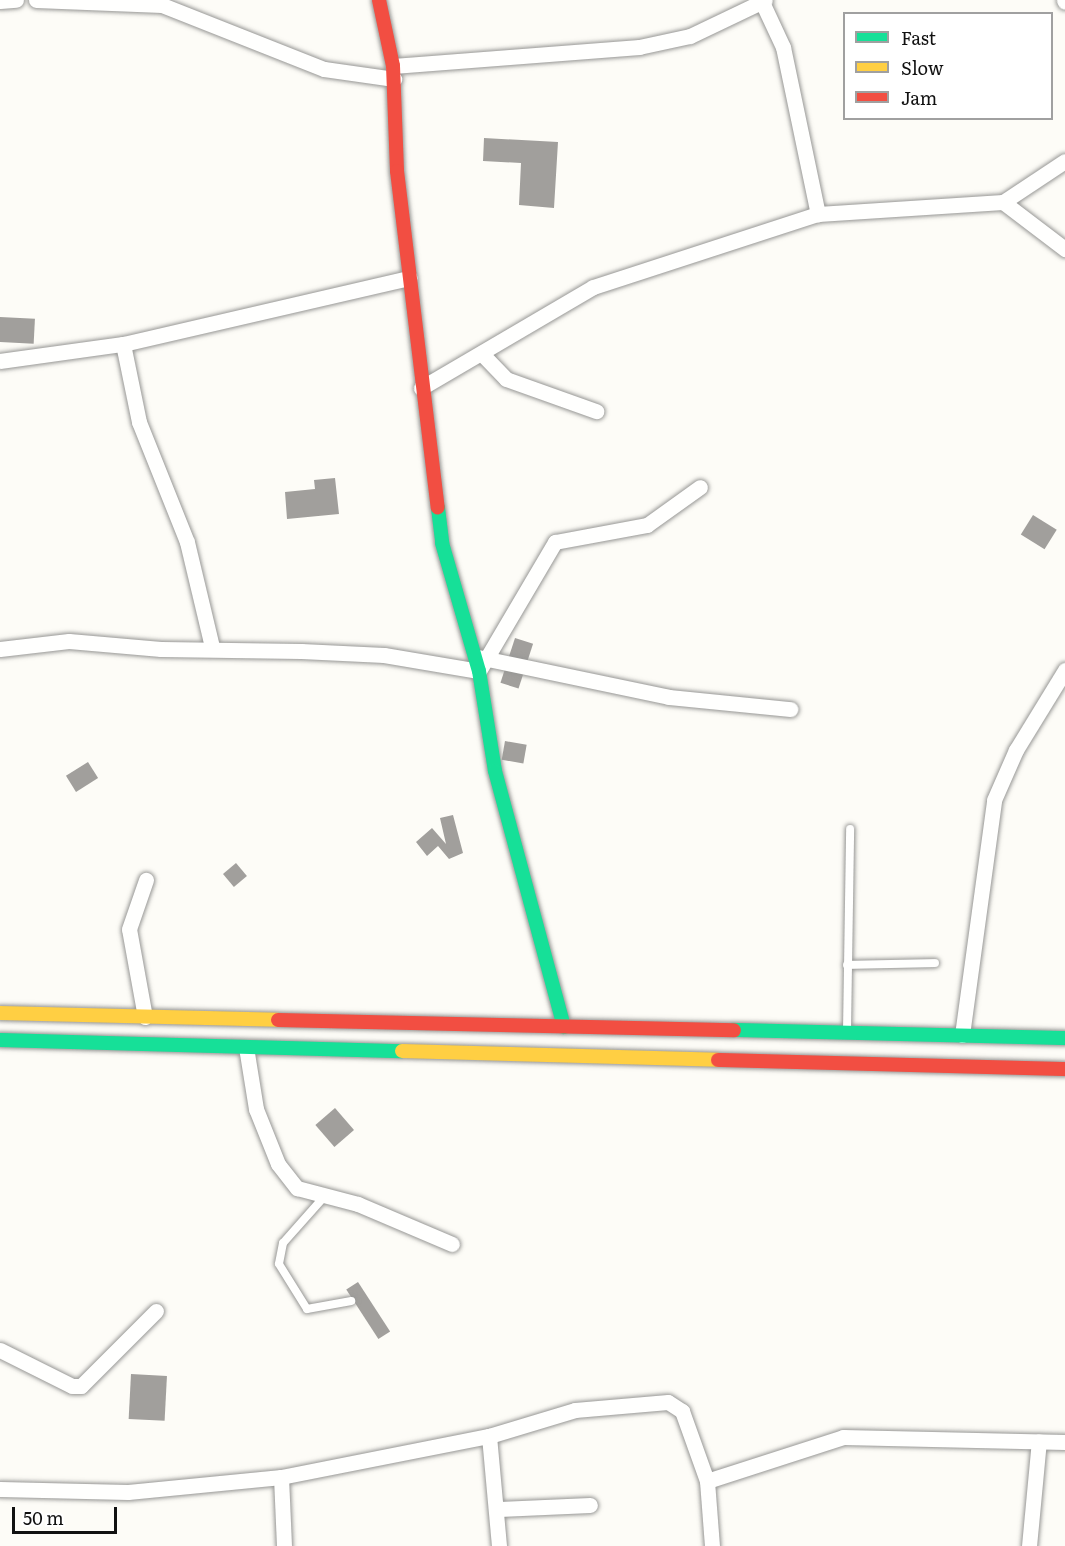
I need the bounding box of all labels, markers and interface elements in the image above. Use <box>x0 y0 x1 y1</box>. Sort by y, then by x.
legend <box>843 12 1053 120</box>
text: Fast <box>901 24 936 51</box>
text: Slow <box>901 54 943 81</box>
text: Jam <box>901 84 937 111</box>
scale bar <box>15 1495 120 1533</box>
text: 50 m <box>23 1504 64 1531</box>

